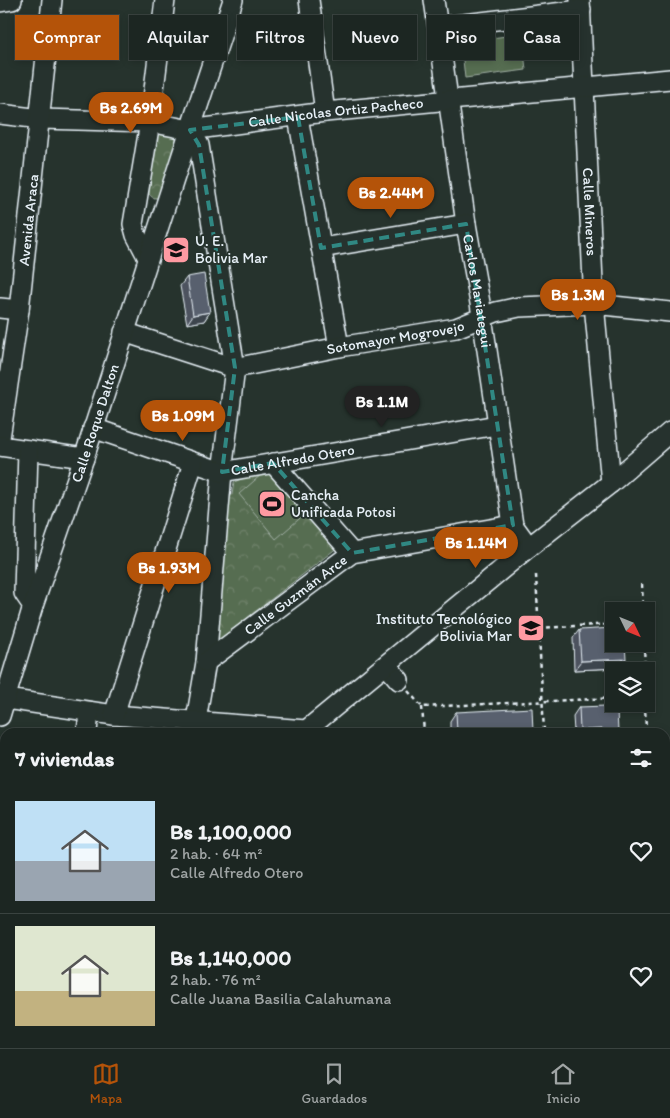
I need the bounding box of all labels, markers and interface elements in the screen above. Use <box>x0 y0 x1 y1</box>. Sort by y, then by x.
chip: Comprar <box>15 15 119 60</box>
chip: Alquilar <box>129 15 227 60</box>
chip: Filtros <box>237 15 323 60</box>
chip: Nuevo <box>333 15 417 60</box>
chip: Piso <box>427 15 495 60</box>
chip: Casa <box>505 15 579 60</box>
pin: Bs 2.69M <box>79 92 183 134</box>
street label: Calle Nicolas Ortiz Pacheco <box>247 94 424 131</box>
text: Bs 2.69M <box>100 98 162 117</box>
street label: Calle Mineros <box>579 167 601 257</box>
street label: Avenida Araca <box>15 172 42 267</box>
pin: Bs 2.44M <box>339 176 443 219</box>
text: Bs 2.44M <box>358 183 424 202</box>
place label: U. E. Bolivia Mar <box>195 232 268 267</box>
street label: Carlos Mariategui <box>459 233 496 349</box>
school or university icon: U. E. Bolivia Mar <box>161 235 191 265</box>
pin: Bs 1.3M <box>532 278 624 321</box>
text: Bs 1.3M <box>551 285 605 304</box>
street label: Sotomayor Mogrovejo <box>325 317 467 358</box>
street label: Calle Roque Dalton <box>67 361 123 485</box>
pin: Bs 1.1M <box>336 386 428 428</box>
text: Bs 1.1M <box>356 392 408 411</box>
pin: Bs 1.09M <box>131 400 235 442</box>
text: Bs 1.09M <box>151 406 215 425</box>
street label: Calle Alfredo Otero <box>229 441 356 479</box>
place label: Cancha Unificada Potosi <box>291 486 396 521</box>
sports icon: Cancha Unificada Potosi <box>257 489 287 519</box>
pin: Bs 1.14M <box>424 526 528 569</box>
text: Bs 1.14M <box>445 533 507 552</box>
street label: Calle Guzmán Arce <box>241 551 351 639</box>
pin: Bs 1.93M <box>117 552 221 594</box>
text: Bs 1.93M <box>138 558 200 577</box>
north arrow <box>605 602 655 652</box>
map controls <box>605 602 655 712</box>
place label: Instituto Tecnológico Bolivia Mar <box>376 610 512 645</box>
school or university icon: Instituto Tecnológico Bolivia Mar <box>516 613 546 643</box>
button: layers <box>605 662 655 712</box>
icon: filters <box>627 744 655 772</box>
text: 7 viviendas <box>15 746 114 771</box>
text: Bs 1,100,000 <box>170 819 292 844</box>
icon: home <box>55 821 115 881</box>
icon: heart <box>627 837 655 865</box>
text: 2 hab. · 64 m² <box>170 844 262 863</box>
text: Calle Alfredo Otero <box>170 863 303 882</box>
text: Bs 1,140,000 <box>170 945 291 970</box>
icon: home <box>55 946 115 1006</box>
icon: heart <box>627 962 655 990</box>
text: 2 hab. · 76 m² <box>170 970 261 989</box>
text: Calle Juana Basilia Calahumana <box>170 989 391 1008</box>
tab: Mapa <box>90 1060 122 1107</box>
tab: Guardados <box>302 1060 367 1107</box>
tab: Inicio <box>547 1060 580 1107</box>

